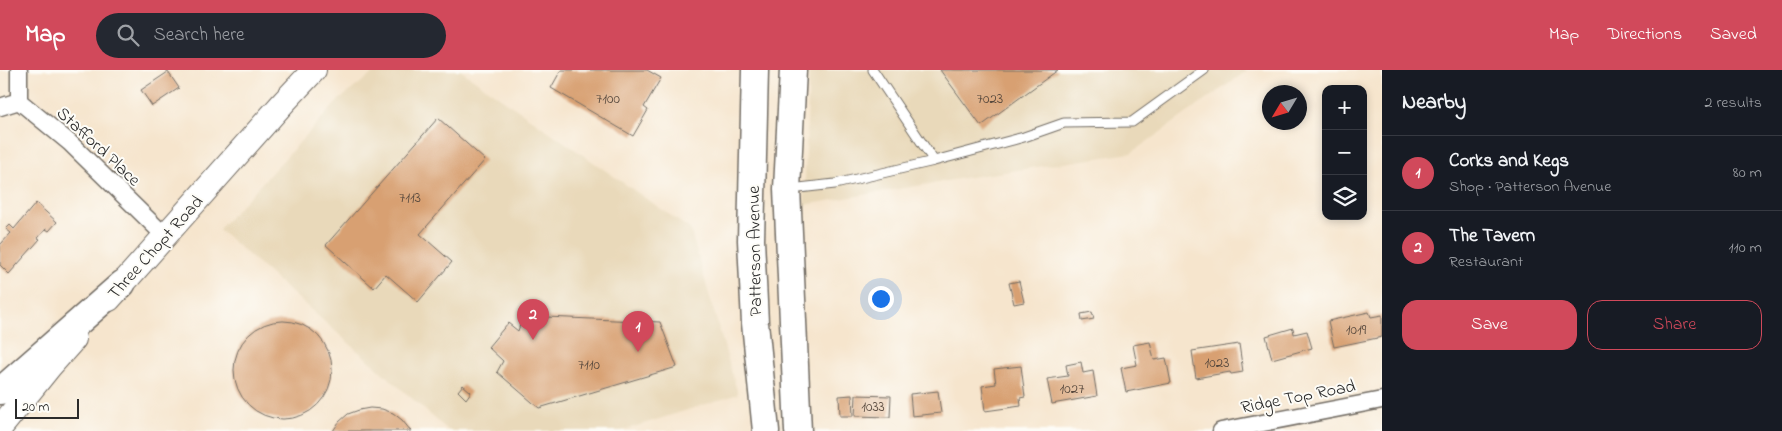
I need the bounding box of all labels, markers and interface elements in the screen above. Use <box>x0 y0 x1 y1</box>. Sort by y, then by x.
search box <box>96 13 446 58</box>
text: Map <box>25 18 66 53</box>
icon: search <box>114 21 142 49</box>
text: Search here <box>154 22 245 49</box>
text: Map <box>1549 22 1579 48</box>
text: Directions <box>1607 22 1682 48</box>
text: Saved <box>1710 22 1757 48</box>
north arrow <box>1262 85 1307 130</box>
map controls <box>1322 85 1367 220</box>
button: + <box>1322 85 1367 130</box>
house number: 7100 <box>596 88 620 110</box>
house number: 7023 <box>977 88 1003 110</box>
text: Nearby <box>1402 88 1466 118</box>
text: 2 results <box>1704 91 1762 115</box>
street label: Stafford Place <box>50 102 146 194</box>
button: − <box>1322 130 1367 175</box>
text: Corks and Kegs <box>1449 148 1569 175</box>
text: 1 <box>1415 161 1421 185</box>
text: 80 m <box>1733 161 1762 185</box>
button: layers <box>1322 175 1367 220</box>
text: Shop · Patterson Avenue <box>1449 175 1611 199</box>
street label: Patterson Avenue <box>742 185 770 316</box>
house number: 7113 <box>399 187 421 209</box>
street label: Three Chopt Road <box>103 190 210 306</box>
text: The Tavern <box>1449 223 1535 250</box>
text: 2 <box>1414 236 1422 260</box>
text: 110 m <box>1728 236 1762 260</box>
text: Restaurant <box>1449 250 1523 274</box>
your location <box>868 286 894 312</box>
pin: 2 <box>517 299 549 340</box>
button: Save <box>1402 300 1577 350</box>
button: Share <box>1587 300 1762 350</box>
pin: 1 <box>622 311 654 352</box>
house number: 1019 <box>1346 319 1367 341</box>
house number: 1023 <box>1205 352 1229 374</box>
house number: 7110 <box>578 354 601 376</box>
street label: Ridge Top Road <box>1239 374 1358 423</box>
house number: 1027 <box>1060 378 1084 400</box>
scale bar <box>15 396 79 419</box>
house number: 1033 <box>861 396 885 418</box>
text: 20 m <box>22 397 49 418</box>

